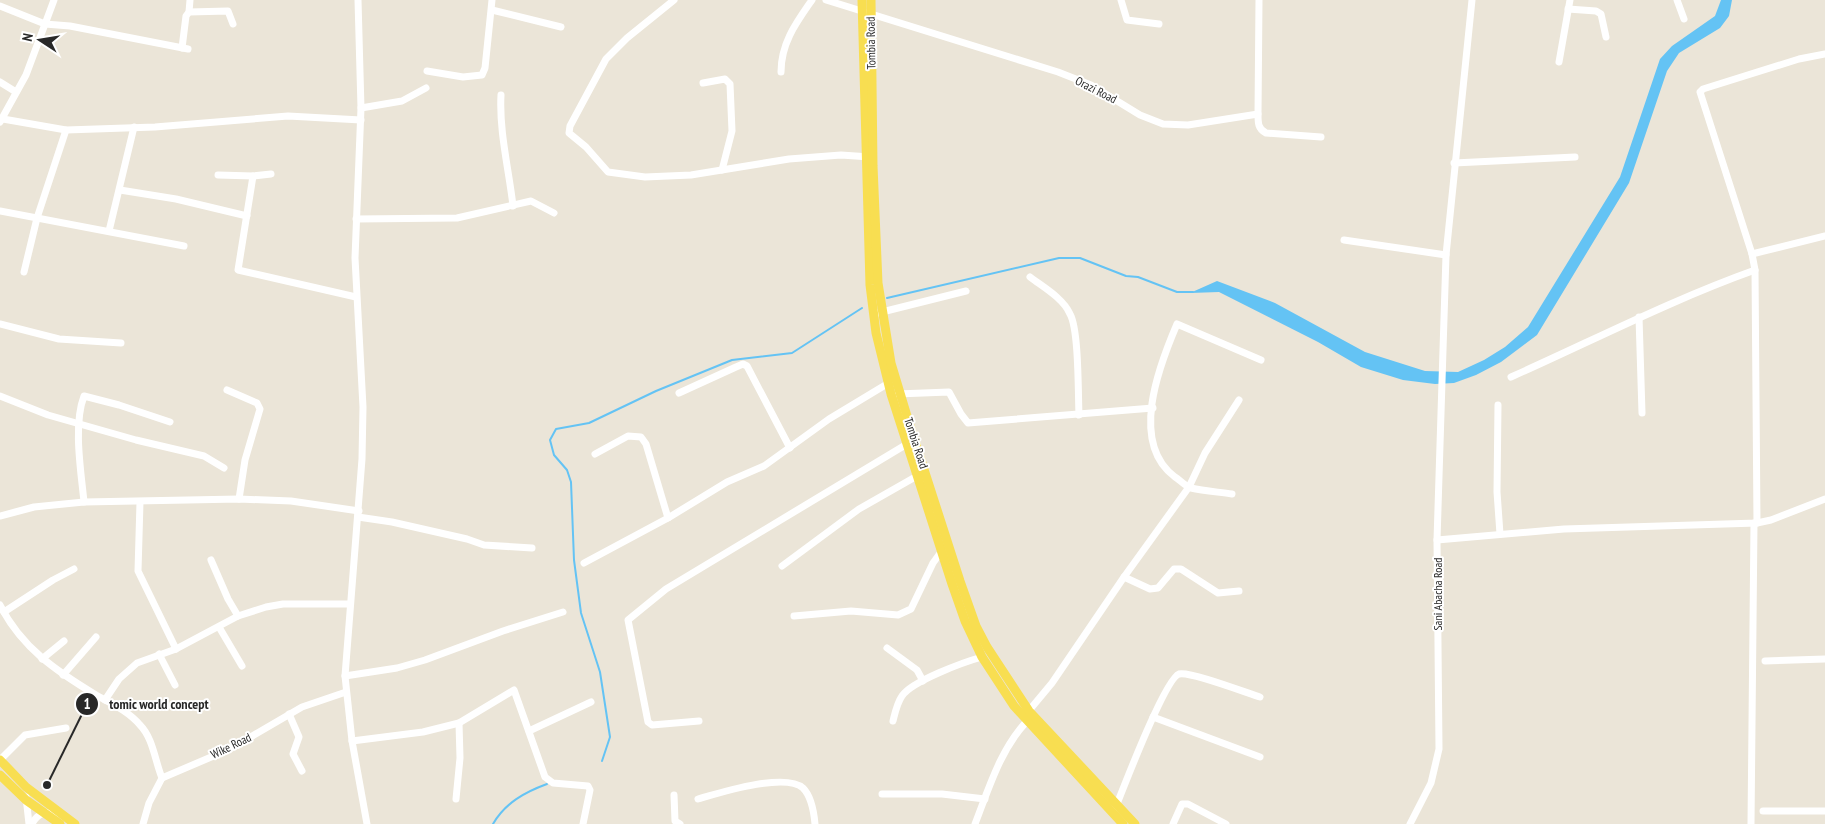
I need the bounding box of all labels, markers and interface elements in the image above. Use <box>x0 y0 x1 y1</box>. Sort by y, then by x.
north arrow <box>15 15 65 65</box>
street label: Tombia Road <box>863 16 878 70</box>
text: N <box>18 32 37 43</box>
street label: Orazi Road <box>1073 73 1120 106</box>
street label: Tombia Road <box>901 415 932 470</box>
street label: Sani Abacha Road <box>1430 557 1445 631</box>
callout: tomic world concept <box>74 689 219 718</box>
text: 1 <box>83 694 91 713</box>
text: tomic world concept <box>109 695 209 713</box>
street label: Wike Road <box>208 729 253 762</box>

